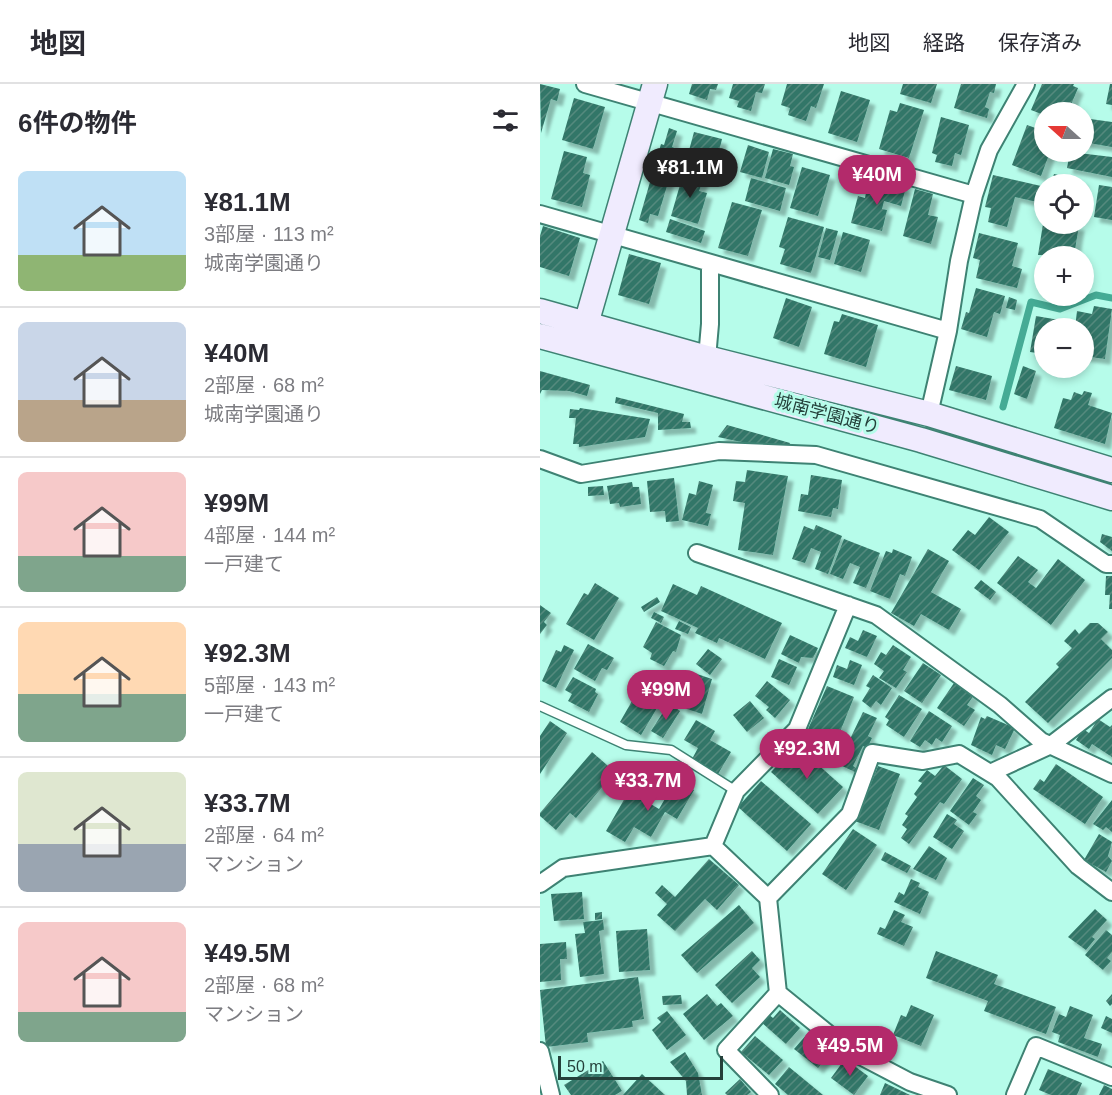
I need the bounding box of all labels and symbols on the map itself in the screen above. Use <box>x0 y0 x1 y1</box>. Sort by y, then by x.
north arrow <box>1034 102 1094 162</box>
pin: ¥81.1M <box>641 148 739 199</box>
pin: ¥40M <box>841 155 913 206</box>
street label: 城南学園通り <box>772 390 882 438</box>
pin: ¥99M <box>630 670 702 721</box>
pin: ¥92.3M <box>758 729 856 780</box>
pin: ¥33.7M <box>599 761 697 812</box>
pin: ¥49.5M <box>801 1026 899 1077</box>
scale bar <box>558 1053 723 1080</box>

